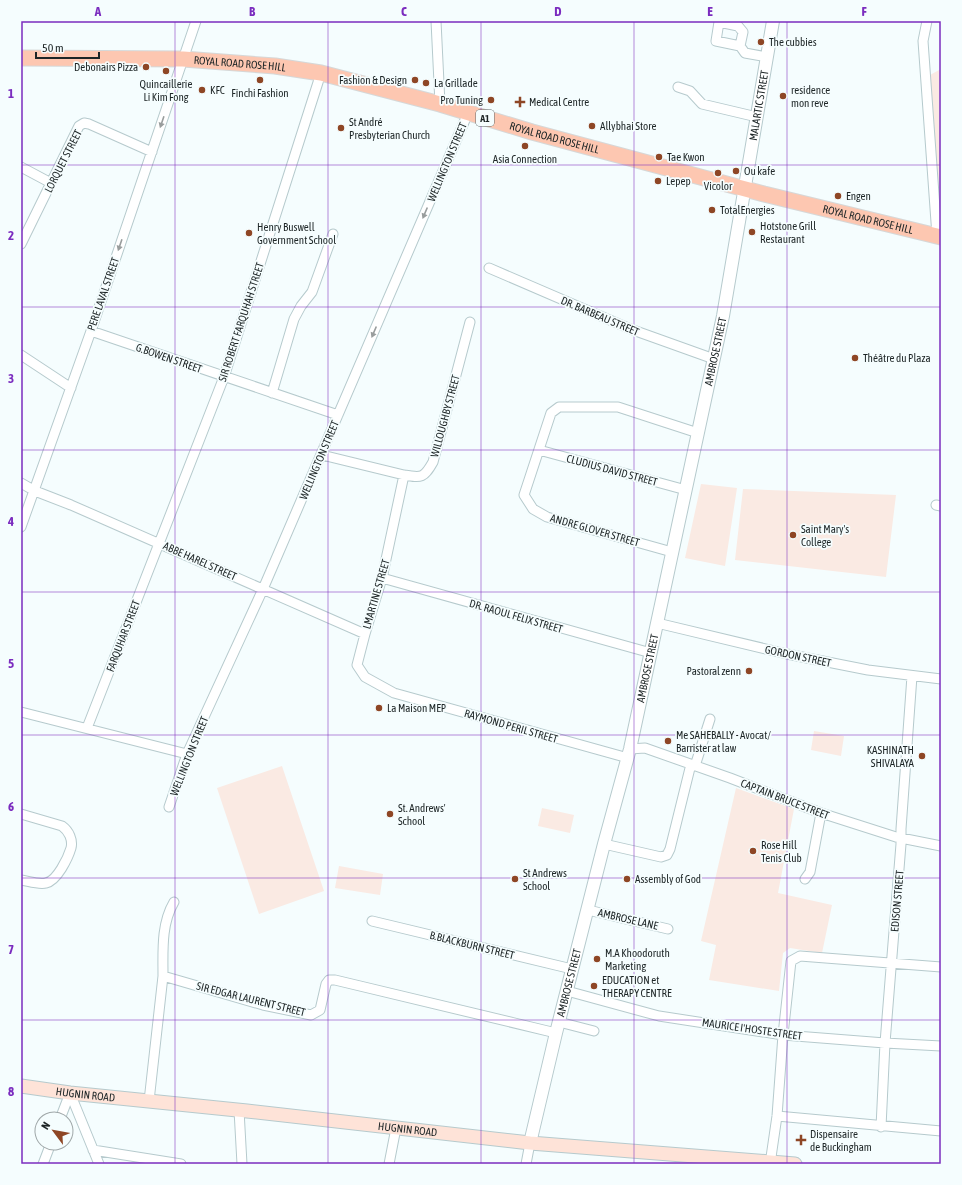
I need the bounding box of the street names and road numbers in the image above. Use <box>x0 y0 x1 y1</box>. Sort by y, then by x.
street label: ROYAL ROAD ROSE HILL <box>193 54 287 74</box>
street label: MALARTIC STREET <box>747 69 771 142</box>
road number: A1 <box>476 110 494 126</box>
street label: ROYAL ROAD ROSE HILL <box>508 120 601 156</box>
street label: WELLINGTON STREET <box>425 121 469 203</box>
street label: LORQUET STREET <box>42 127 84 194</box>
street label: ROYAL ROAD ROSE HILL <box>822 203 915 236</box>
street label: PERE LAVAL STREET <box>85 256 121 332</box>
street label: SIR ROBERT FARQUHAH STREET <box>216 261 266 383</box>
street label: DR. BARBEAU STREET <box>559 294 641 338</box>
street label: AMBROSE STREET <box>702 316 729 387</box>
street label: G.BOWEN STREET <box>134 341 204 375</box>
street label: WILLOUGHBY STREET <box>428 373 462 459</box>
street label: WELLINGTON STREET <box>297 419 341 501</box>
street label: CLUDIUS DAVID STREET <box>565 452 659 488</box>
street label: ANDRE GLOVER STREET <box>549 512 641 549</box>
street label: ABBE HAREL STREET <box>162 539 239 583</box>
street label: LMARTINE STREET <box>360 558 392 630</box>
street label: DR. RAOUL FELIX STREET <box>468 597 564 635</box>
street label: FARQUHAR STREET <box>104 598 142 674</box>
street label: AMBROSE STREET <box>634 633 661 704</box>
street label: GORDON STREET <box>764 643 832 669</box>
street label: RAYMOND PERIL STREET <box>463 707 559 745</box>
street label: WELLINGTON STREET <box>168 714 210 797</box>
street label: CAPTAIN BRUCE STREET <box>739 777 831 821</box>
street label: EDISON STREET <box>888 870 906 932</box>
street label: AMBROSE LANE <box>597 906 660 932</box>
street label: B.BLACKBURN STREET <box>428 929 516 961</box>
street label: AMBROSE STREET <box>554 947 583 1018</box>
street label: SIR EDGAR LAURENT STREET <box>195 980 307 1018</box>
street label: MAURICE I'HOSTE STREET <box>701 1016 803 1042</box>
street label: HUGNIN ROAD <box>55 1085 116 1104</box>
street label: HUGNIN ROAD <box>377 1120 438 1138</box>

